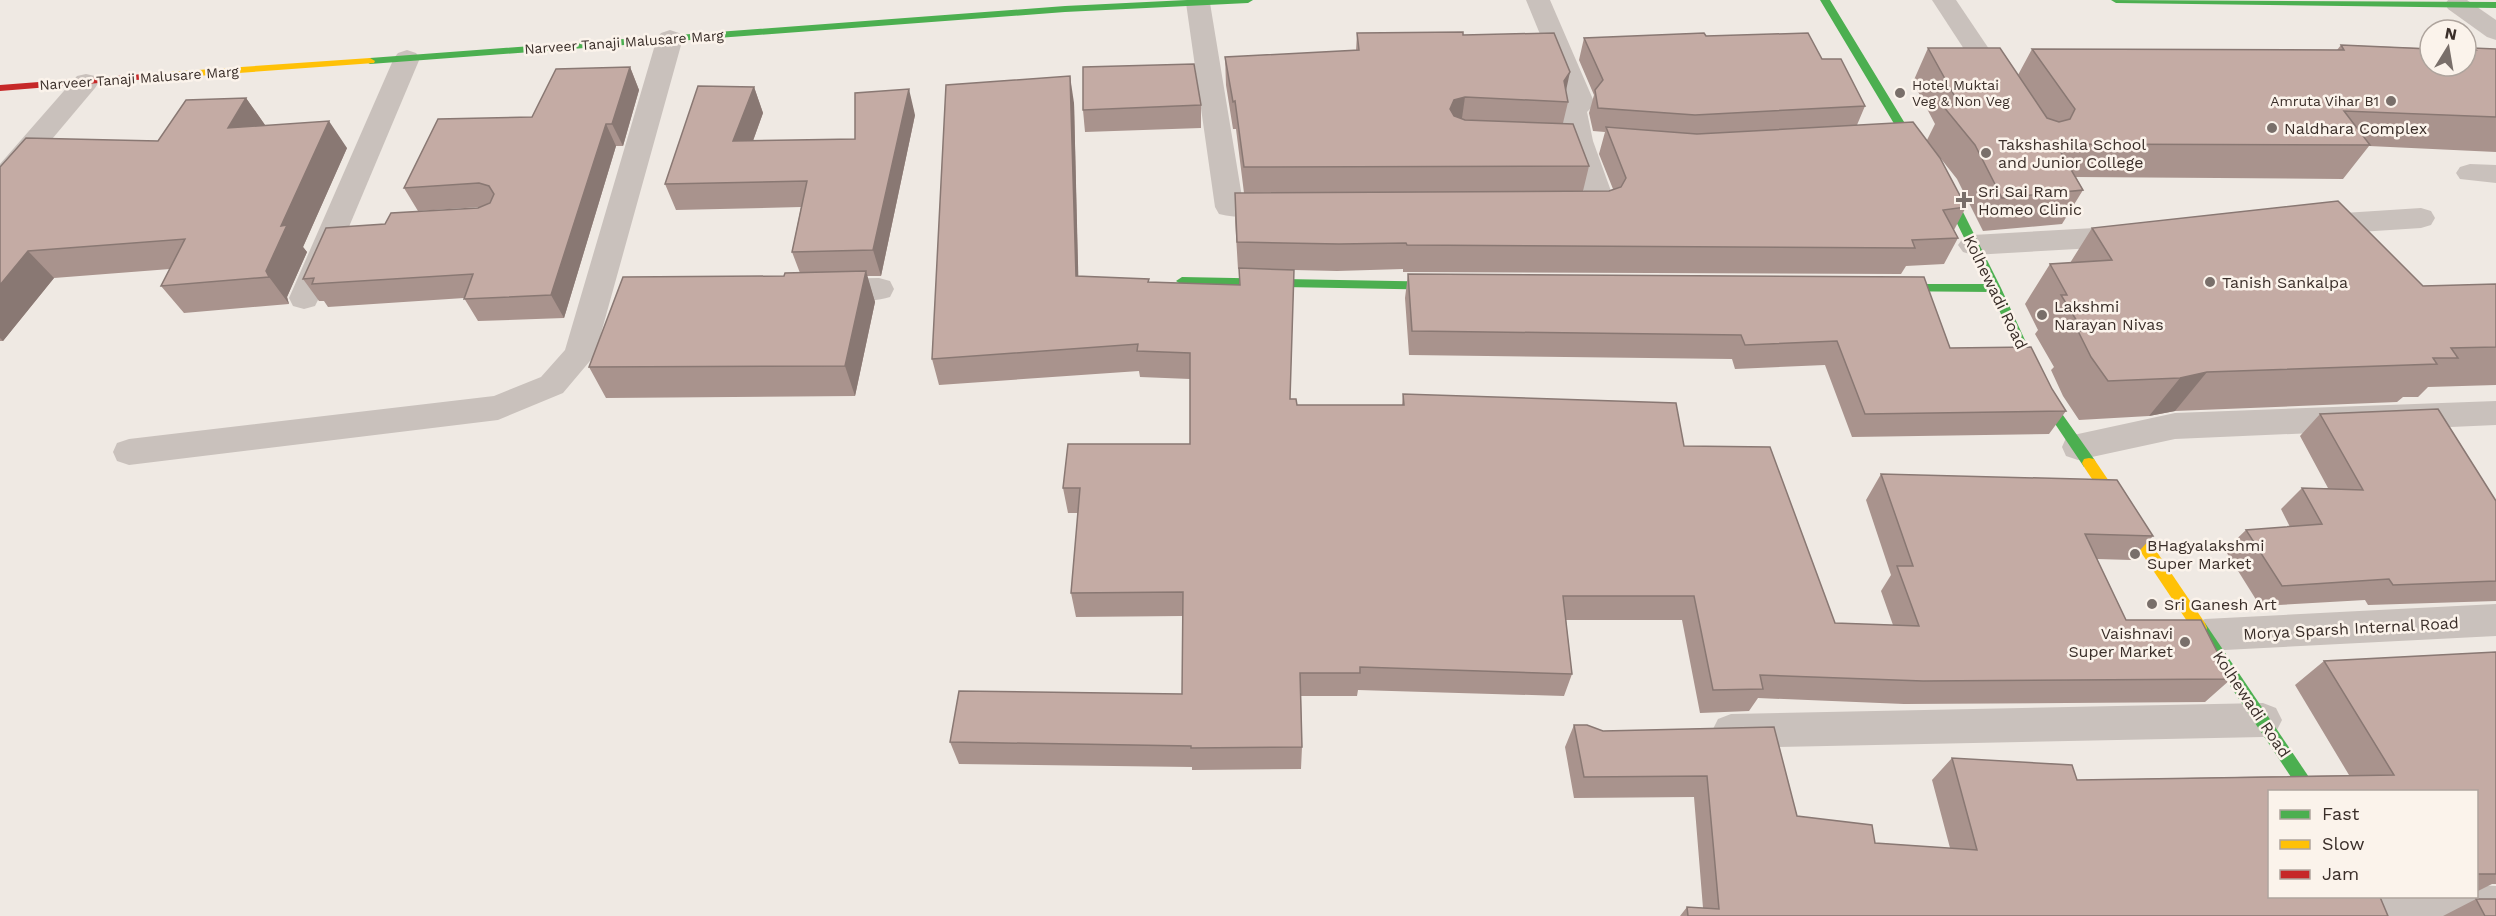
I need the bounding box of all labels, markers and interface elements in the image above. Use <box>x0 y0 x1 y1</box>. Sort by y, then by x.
north arrow <box>2418 18 2478 78</box>
text: N <box>2443 23 2458 44</box>
street label: Narveer Tanaji Malusare Marg <box>524 27 725 57</box>
street label: Narveer Tanaji Malusare Marg <box>39 63 240 93</box>
place label: Hotel Muktai Veg & Non Veg <box>1912 77 2010 109</box>
marker: Hotel Muktai Veg & Non Veg <box>1893 86 1907 100</box>
place label: Amruta Vihar B1 <box>2270 93 2379 109</box>
marker: Amruta Vihar B1 <box>2384 94 2398 108</box>
place label: Naldhara Complex <box>2284 119 2427 138</box>
marker: Naldhara Complex <box>2265 121 2279 135</box>
place label: Takshashila School and Junior College <box>1998 135 2146 172</box>
marker: Takshashila School and Junior College <box>1979 146 1993 160</box>
place label: Sri Sai Ram Homeo Clinic <box>1978 182 2082 219</box>
marker: Sri Sai Ram Homeo Clinic <box>1955 191 1973 209</box>
street label: Kolhewadi Road <box>1960 232 2031 352</box>
place label: Tanish Sankalpa <box>2222 273 2348 292</box>
marker: Tanish Sankalpa <box>2203 275 2217 289</box>
place label: Lakshmi Narayan Nivas <box>2054 297 2164 334</box>
marker: Lakshmi Narayan Nivas <box>2035 308 2049 322</box>
place label: BHagyalakshmi Super Market <box>2147 536 2264 573</box>
marker: BHagyalakshmi Super Market <box>2128 547 2142 561</box>
place label: Sri Ganesh Art <box>2164 595 2277 614</box>
marker: Sri Ganesh Art <box>2145 597 2159 611</box>
street label: Morya Sparsh Internal Road <box>2243 613 2459 644</box>
place label: Vaishnavi Super Market <box>2068 624 2173 661</box>
marker: Vaishnavi Super Market <box>2178 635 2192 649</box>
street label: Kolhewadi Road <box>2209 647 2294 761</box>
legend <box>2268 790 2478 898</box>
text: Fast <box>2322 803 2360 824</box>
text: Slow <box>2322 833 2365 854</box>
text: Jam <box>2322 863 2359 884</box>

